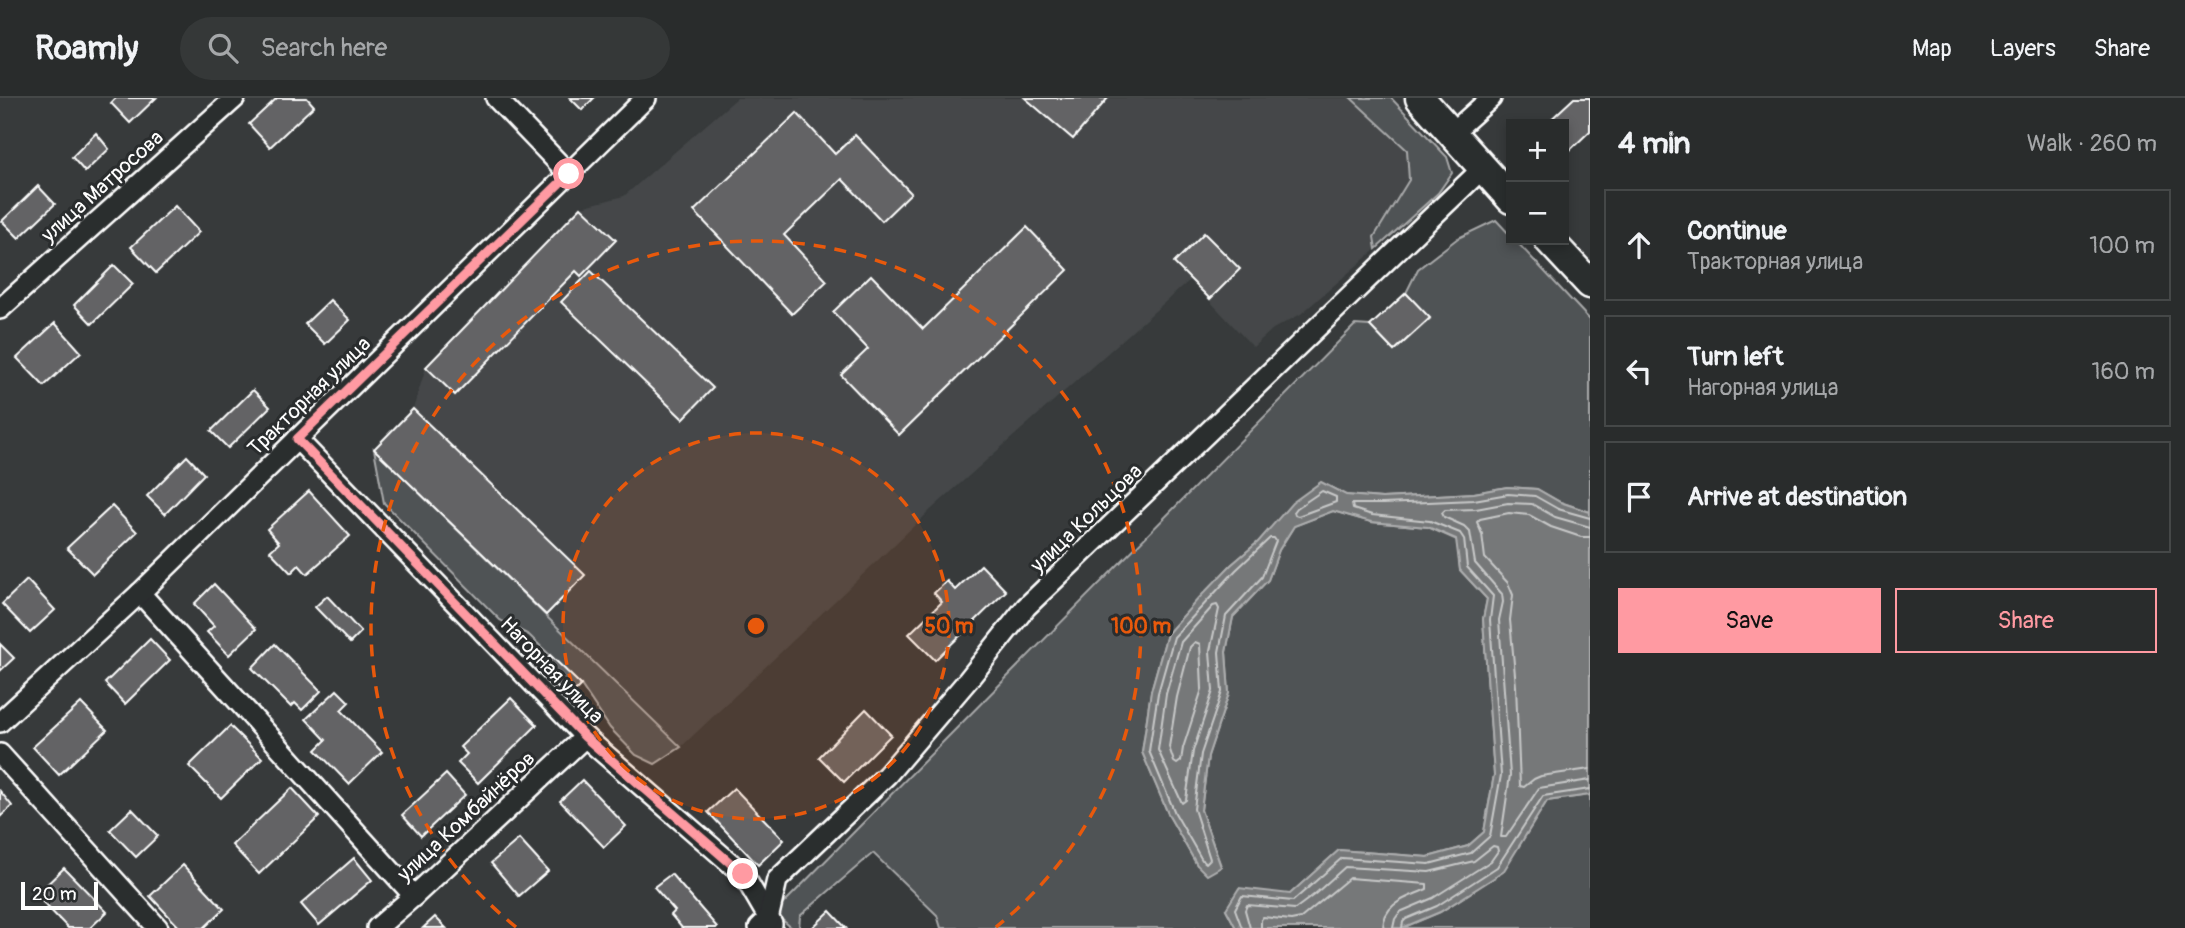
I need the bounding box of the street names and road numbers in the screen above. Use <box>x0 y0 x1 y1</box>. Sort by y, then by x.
street label: улица Матросова <box>35 124 169 249</box>
street label: Тракторная улица <box>242 331 377 462</box>
street label: улица Кольцова <box>1024 458 1148 579</box>
street label: Нагорная улица <box>494 611 609 729</box>
street label: улица Комбайнёров <box>391 745 541 888</box>

